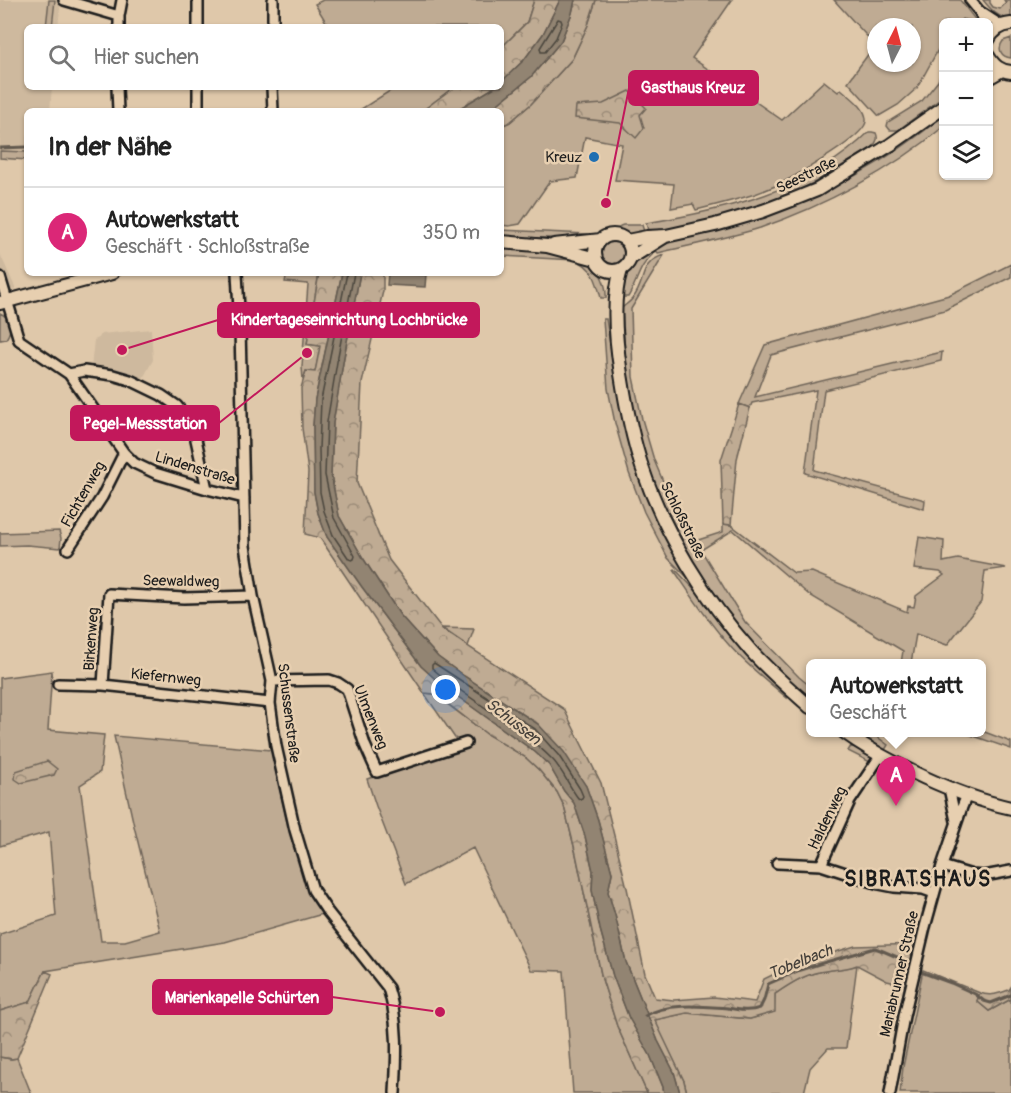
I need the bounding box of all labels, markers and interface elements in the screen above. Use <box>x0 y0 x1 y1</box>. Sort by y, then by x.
north arrow <box>867 18 921 72</box>
map controls <box>939 18 993 180</box>
button: + <box>939 18 993 72</box>
search box <box>24 24 504 90</box>
icon: search <box>45 41 78 74</box>
text: Hier suchen <box>93 43 199 71</box>
callout: Gasthaus Kreuz <box>629 71 758 105</box>
button: − <box>939 72 993 126</box>
text: Gasthaus Kreuz <box>641 78 746 98</box>
button: layers <box>939 126 993 180</box>
text: In der Nähe <box>48 131 171 163</box>
place label: Kreuz <box>545 148 582 167</box>
marker: Kreuz <box>587 150 601 164</box>
street label: Seestraße <box>773 153 840 198</box>
text: Autowerkstatt <box>105 206 239 234</box>
text: A <box>61 220 74 245</box>
text: 350 m <box>422 220 480 245</box>
text: Geschäft · Schloßstraße <box>105 234 309 259</box>
callout: Kindertageseinrichtung Lochbrücke <box>218 303 479 337</box>
text: Kindertageseinrichtung Lochbrücke <box>231 310 468 330</box>
callout: Pegel-Messstation <box>71 406 219 440</box>
text: Pegel-Messstation <box>83 414 207 434</box>
street label: Lindenstraße <box>152 447 238 490</box>
street label: Fichtenweg <box>57 458 110 531</box>
street label: Schloßstraße <box>656 478 710 563</box>
street label: Seewaldweg <box>143 571 219 592</box>
street label: Birkenweg <box>80 607 103 671</box>
popup <box>806 659 986 737</box>
street label: Schussenstraße <box>273 662 304 765</box>
street label: Kiefernweg <box>130 664 202 691</box>
text: Autowerkstatt <box>829 672 963 700</box>
your location <box>431 675 460 704</box>
street label: Ulmenweg <box>349 682 392 752</box>
water label: Schussen <box>482 694 545 750</box>
text: Geschäft <box>829 700 906 725</box>
pin: A <box>876 756 916 806</box>
street label: Haldenweg <box>804 783 851 853</box>
district label: SIBRATSHAUS <box>844 866 992 893</box>
street label: Mariabrunner Straße <box>876 909 923 1039</box>
water label: Tobelbach <box>765 940 837 984</box>
callout: Marienkapelle Schürten <box>153 980 332 1014</box>
text: Marienkapelle Schürten <box>165 988 319 1008</box>

